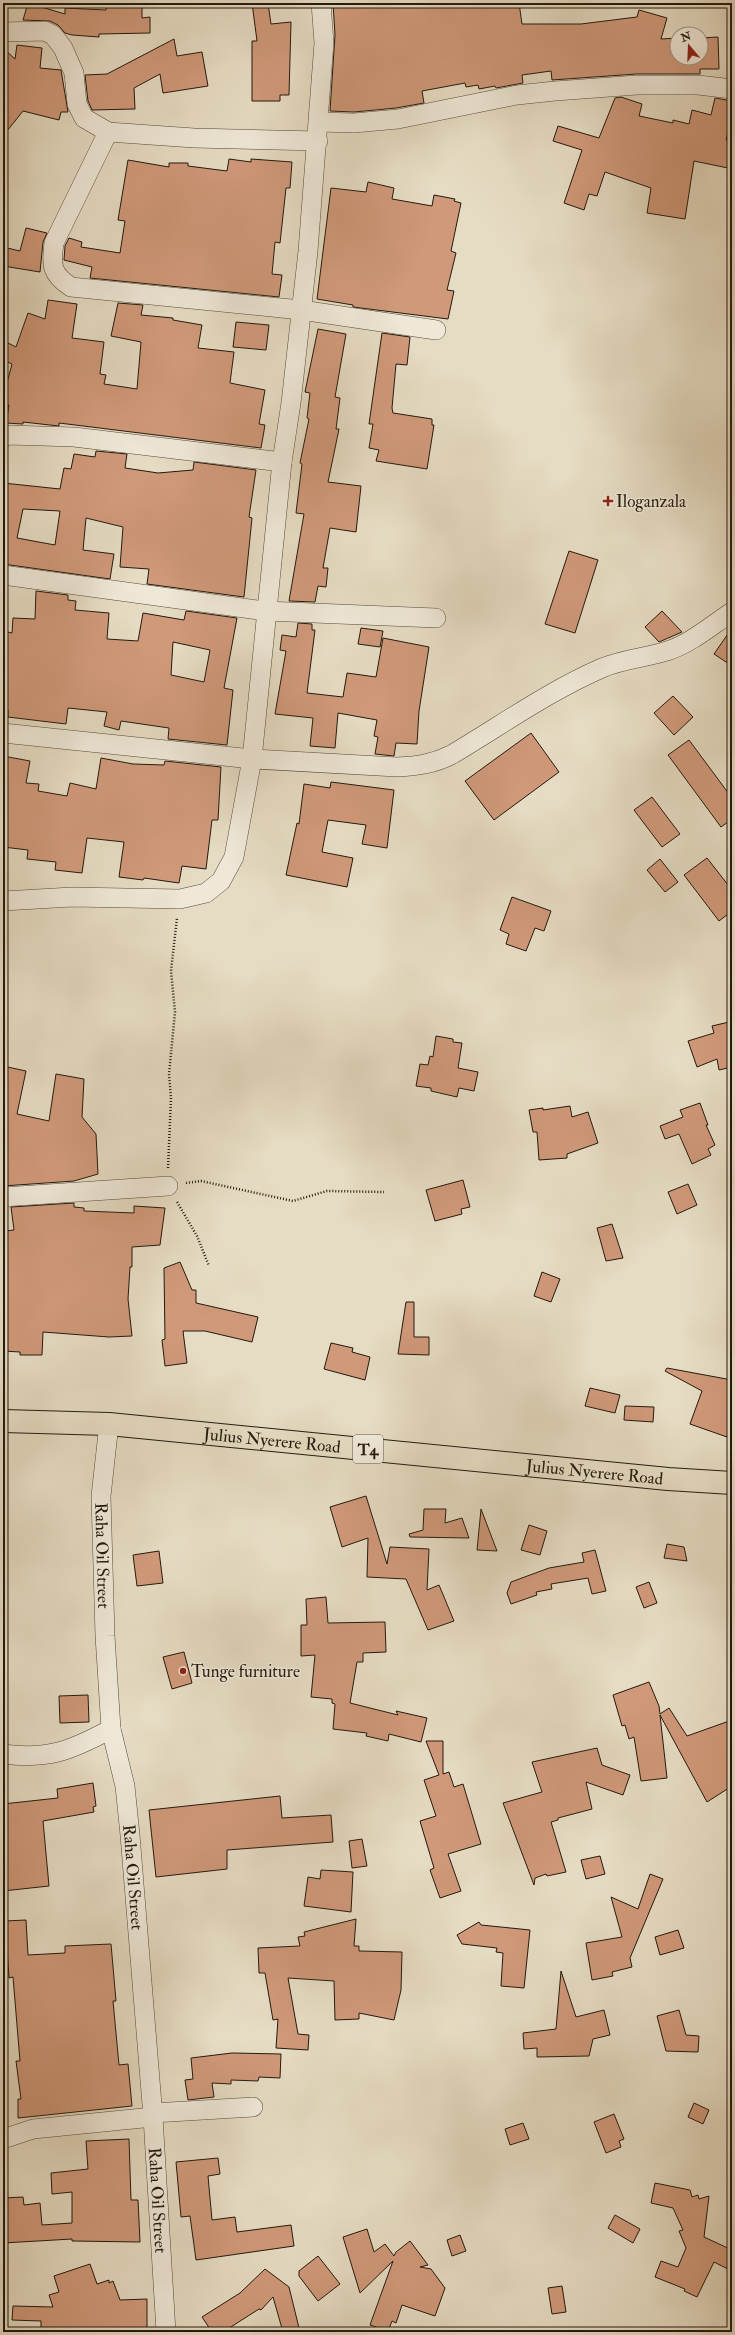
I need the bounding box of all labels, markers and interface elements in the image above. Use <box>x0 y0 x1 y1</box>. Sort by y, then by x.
north arrow <box>669 26 709 66</box>
text: N <box>678 29 694 45</box>
place label: Iloganzala <box>616 491 687 512</box>
marker: Iloganzala <box>603 496 613 506</box>
street label: Julius Nyerere Road <box>201 1423 342 1458</box>
road number: T4 <box>353 1435 383 1463</box>
street label: Julius Nyerere Road <box>524 1455 665 1490</box>
street label: Raha Oil Street <box>90 1502 114 1609</box>
place label: Tunge furniture <box>191 1661 300 1682</box>
marker: Tunge furniture <box>178 1666 188 1676</box>
street label: Raha Oil Street <box>118 1823 148 1931</box>
street label: Raha Oil Street <box>144 2147 171 2254</box>

